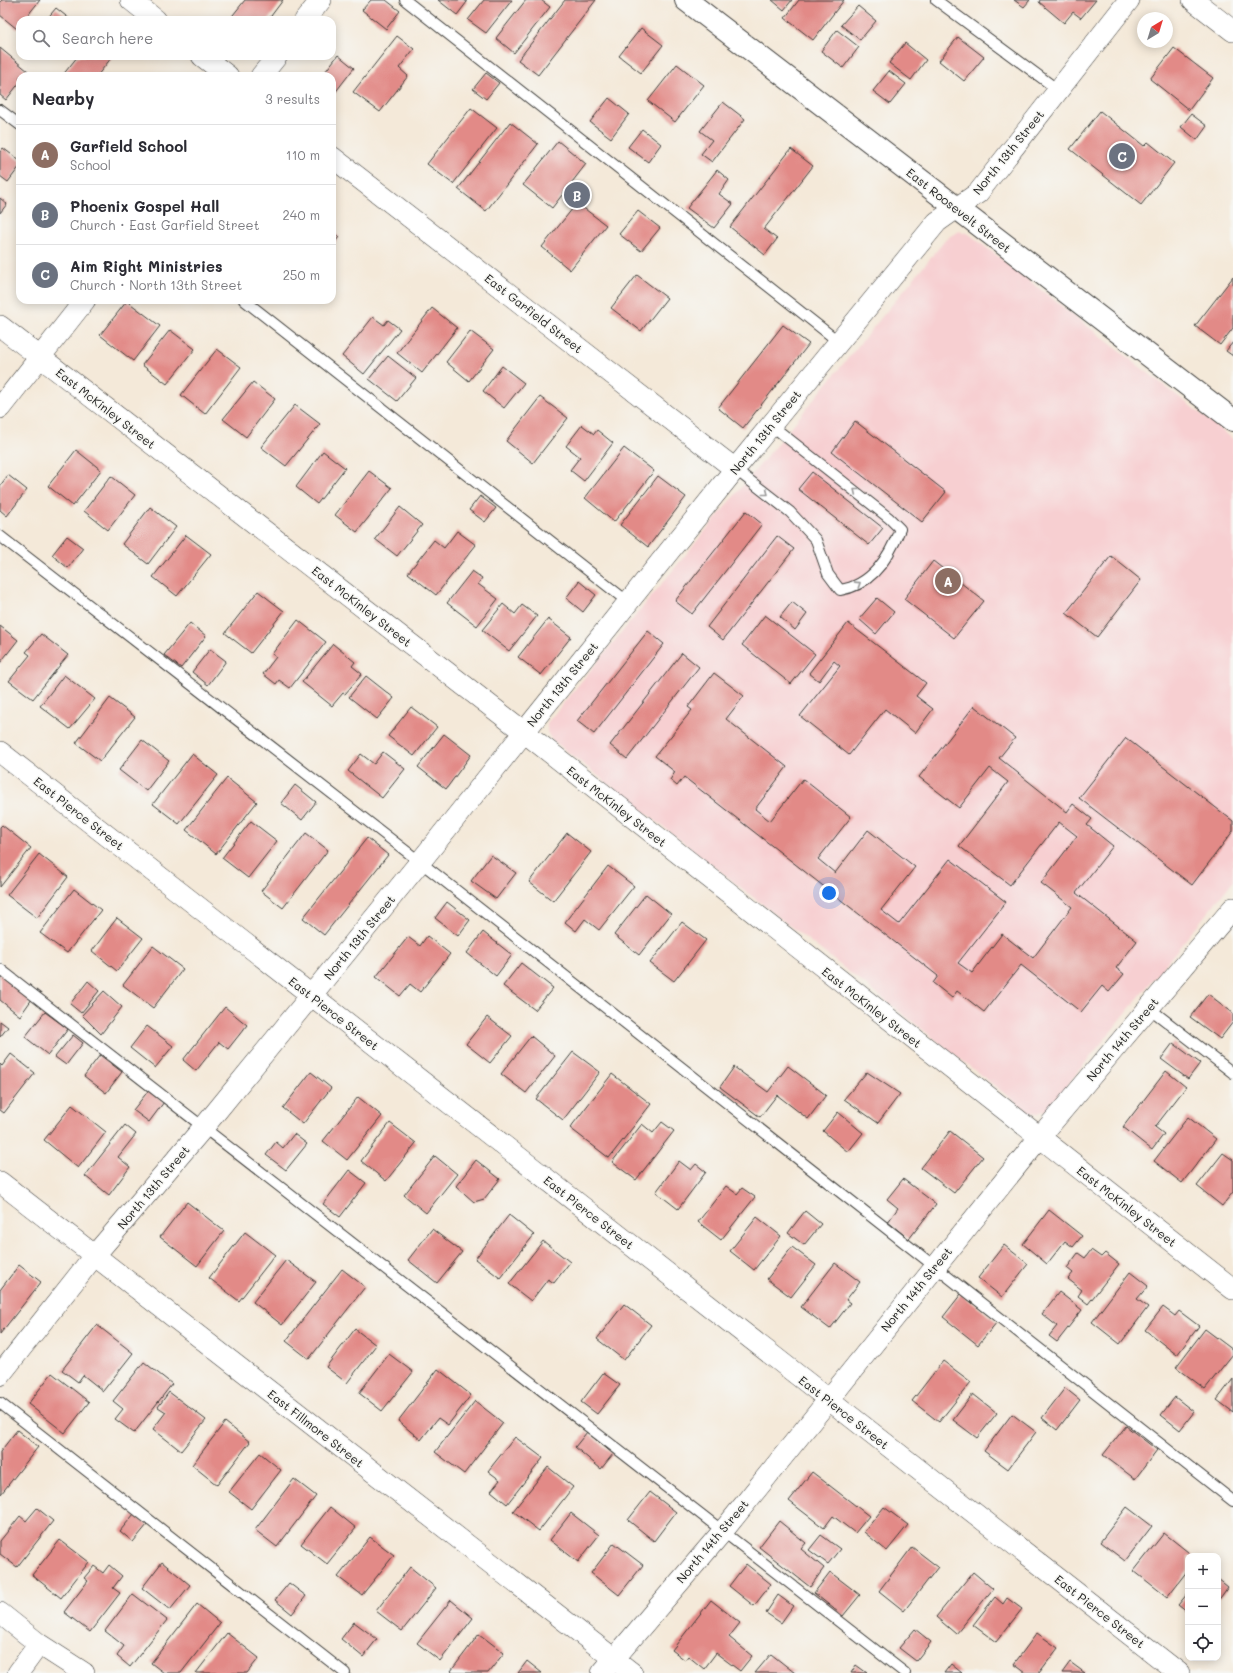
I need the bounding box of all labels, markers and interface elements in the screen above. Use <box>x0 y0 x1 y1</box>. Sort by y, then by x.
north arrow <box>1137 12 1173 48</box>
search box <box>16 16 336 60</box>
icon: search <box>30 27 52 49</box>
text: Search here <box>62 28 153 48</box>
text: Nearby <box>32 87 94 109</box>
text: 3 results <box>265 90 320 107</box>
street label: North 13th Street <box>969 106 1047 198</box>
text: Garfield School <box>70 136 187 156</box>
pin: C <box>1109 141 1135 171</box>
text: A <box>40 146 50 163</box>
text: 110 m <box>286 146 320 163</box>
text: School <box>70 156 111 173</box>
street label: East Roosevelt Street <box>903 164 1015 256</box>
pin: B <box>564 180 590 210</box>
text: Phoenix Gospel Hall <box>70 196 219 216</box>
text: B <box>41 206 49 223</box>
text: 240 m <box>283 206 320 223</box>
text: Church · East Garfield Street <box>70 216 259 233</box>
text: Aim Right Ministries <box>70 256 223 276</box>
text: C <box>40 266 50 283</box>
text: 250 m <box>283 266 320 283</box>
street label: East Garfield Street <box>482 270 586 356</box>
text: Church · North 13th Street <box>70 276 242 293</box>
street label: East McKinley Street <box>53 364 159 452</box>
street label: North 13th Street <box>726 386 804 478</box>
one-way arrow <box>761 488 768 495</box>
one-way arrow <box>853 489 860 496</box>
street label: East McKinley Street <box>309 562 415 650</box>
pin: A <box>935 566 961 596</box>
one-way arrow <box>853 582 860 589</box>
street label: North 13th Street <box>523 638 601 730</box>
street label: East McKinley Street <box>564 762 670 850</box>
street label: East Pierce Street <box>31 773 127 853</box>
your location <box>819 883 839 903</box>
street label: North 13th Street <box>320 891 398 983</box>
street label: East McKinley Street <box>819 963 925 1051</box>
street label: East Pierce Street <box>286 973 382 1053</box>
street label: North 14th Street <box>1082 994 1162 1084</box>
street label: North 13th Street <box>113 1142 193 1232</box>
street label: East McKinley Street <box>1074 1162 1180 1250</box>
street label: East Pierce Street <box>541 1172 637 1252</box>
street label: North 14th Street <box>877 1243 955 1335</box>
street label: East Pierce Street <box>796 1372 892 1452</box>
street label: East Fillmore Street <box>265 1385 367 1471</box>
street label: North 14th Street <box>672 1496 752 1586</box>
map controls <box>1185 1553 1221 1661</box>
button: + <box>1185 1553 1221 1589</box>
street label: East Pierce Street <box>1052 1571 1148 1651</box>
button: − <box>1185 1589 1221 1625</box>
button: locate <box>1185 1625 1221 1661</box>

